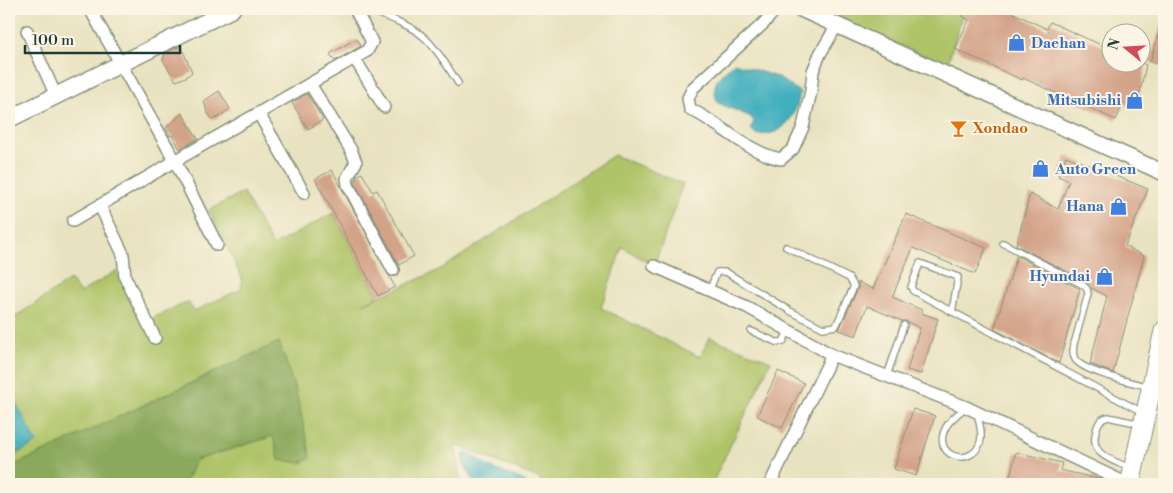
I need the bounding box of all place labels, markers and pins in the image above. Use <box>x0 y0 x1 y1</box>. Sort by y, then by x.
shop icon: Daehan <box>1007 33 1027 53</box>
place label: Daehan <box>1031 34 1087 53</box>
shop icon: Mitsubishi <box>1125 90 1145 110</box>
place label: Mitsubishi <box>1047 91 1121 110</box>
bar icon: Xondao <box>949 118 969 138</box>
place label: Xondao <box>972 119 1028 138</box>
shop icon: Auto Green <box>1031 159 1051 179</box>
place label: Auto Green <box>1054 160 1137 179</box>
shop icon: Hana <box>1108 196 1128 216</box>
place label: Hana <box>1066 197 1105 216</box>
shop icon: Hyundai <box>1094 266 1114 286</box>
place label: Hyundai <box>1029 267 1090 286</box>

